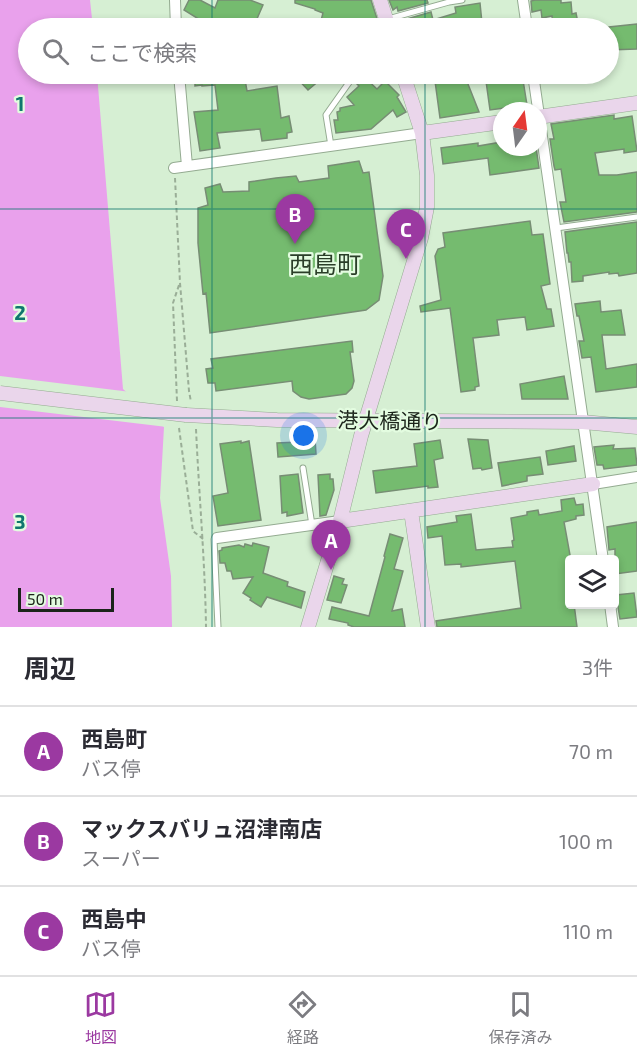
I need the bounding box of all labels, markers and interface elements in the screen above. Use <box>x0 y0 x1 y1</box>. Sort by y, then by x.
search box <box>18 18 619 84</box>
icon: search <box>39 35 72 68</box>
text: ここで検索 <box>87 39 197 65</box>
text: 1 <box>16 91 24 115</box>
north arrow <box>493 102 547 156</box>
pin: B <box>276 194 314 244</box>
pin: C <box>386 210 426 259</box>
district label: 西島町 <box>289 249 361 278</box>
text: 2 <box>14 300 26 324</box>
street label: 港大橋通り <box>337 407 443 433</box>
your location <box>289 421 318 450</box>
text: 3 <box>14 509 26 533</box>
pin: A <box>312 520 350 570</box>
map controls <box>565 555 619 609</box>
button: layers <box>565 555 619 609</box>
scale bar <box>18 585 114 612</box>
text: 50 m <box>27 589 63 608</box>
text: 周辺 <box>24 652 76 683</box>
text: 3件 <box>582 655 613 679</box>
text: 西島町 <box>81 725 147 751</box>
text: A <box>37 739 50 763</box>
text: 70 m <box>569 739 613 763</box>
text: バス停 <box>81 756 141 780</box>
text: マックスバリュ沼津南店 <box>81 815 322 841</box>
text: B <box>37 829 50 853</box>
text: 100 m <box>559 829 613 853</box>
text: スーパー <box>81 846 161 870</box>
text: 西島中 <box>81 905 147 931</box>
text: C <box>38 919 49 943</box>
text: 110 m <box>563 919 613 943</box>
text: バス停 <box>81 936 141 960</box>
tab: 地図 <box>84 988 117 1048</box>
tab: 経路 <box>286 988 319 1048</box>
tab: 保存済み <box>488 988 552 1048</box>

